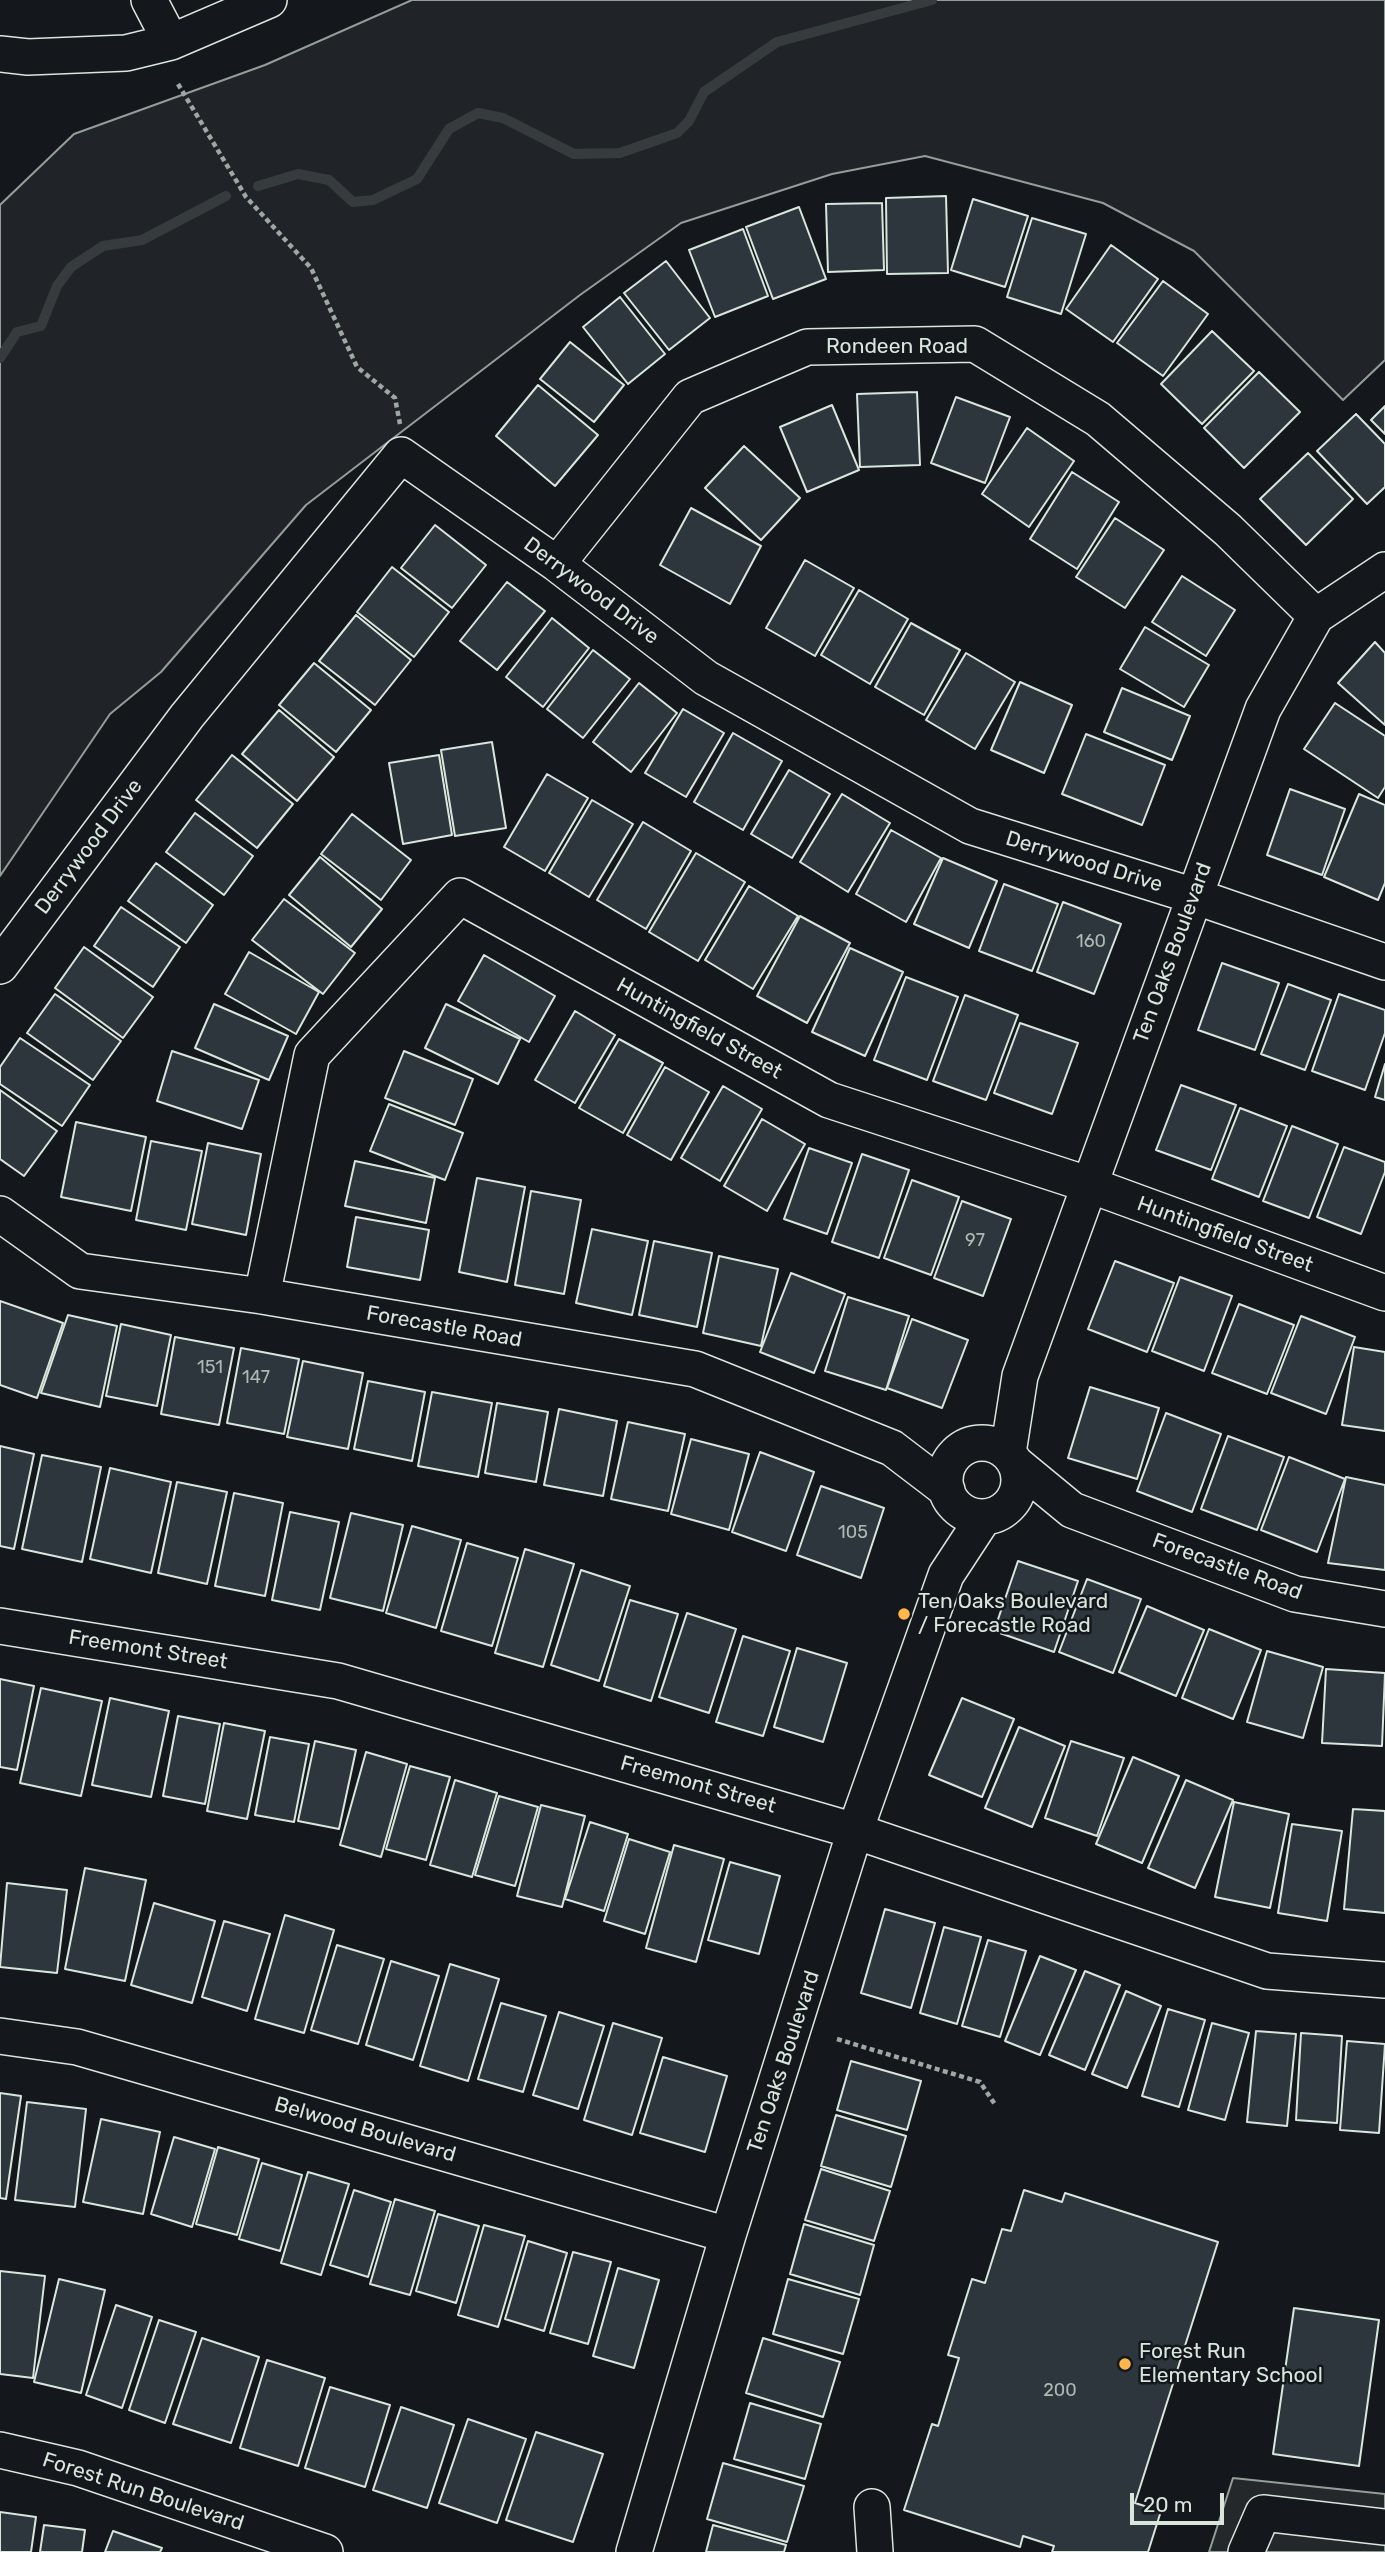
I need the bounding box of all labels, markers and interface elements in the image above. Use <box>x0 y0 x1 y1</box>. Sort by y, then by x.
street label: Rondeen Road <box>826 334 968 360</box>
street label: Derrywood Drive <box>518 532 664 650</box>
street label: Derrywood Drive <box>30 774 148 920</box>
street label: Derrywood Drive <box>1003 826 1165 898</box>
street label: Ten Oaks Boulevard <box>1129 859 1217 1047</box>
house number: 160 <box>1076 931 1106 953</box>
street label: Huntingfield Street <box>612 973 786 1085</box>
street label: Huntingfield Street <box>1134 1191 1316 1279</box>
house number: 97 <box>965 1230 985 1252</box>
street label: Forecastle Road <box>364 1301 524 1353</box>
house number: 151 <box>197 1357 223 1379</box>
house number: 147 <box>242 1367 270 1389</box>
house number: 105 <box>838 1522 868 1544</box>
street label: Forecastle Road <box>1149 1528 1305 1606</box>
place label: Ten Oaks Boulevard / Forecastle Road <box>918 1589 1108 1639</box>
marker: Ten Oaks Boulevard / Forecastle Road <box>896 1606 912 1622</box>
street label: Freemont Street <box>67 1625 229 1675</box>
street label: Freemont Street <box>617 1751 779 1819</box>
street label: Ten Oaks Boulevard <box>743 1968 825 2156</box>
street label: Belwood Boulevard <box>271 2092 459 2168</box>
place label: Forest Run Elementary School <box>1139 2339 1323 2389</box>
marker: Forest Run Elementary School <box>1117 2356 1133 2372</box>
house number: 200 <box>1043 2380 1077 2402</box>
street label: Forest Run Boulevard <box>39 2448 247 2536</box>
scale bar <box>1133 2478 1228 2522</box>
text: 20 m <box>1143 2492 1192 2517</box>

